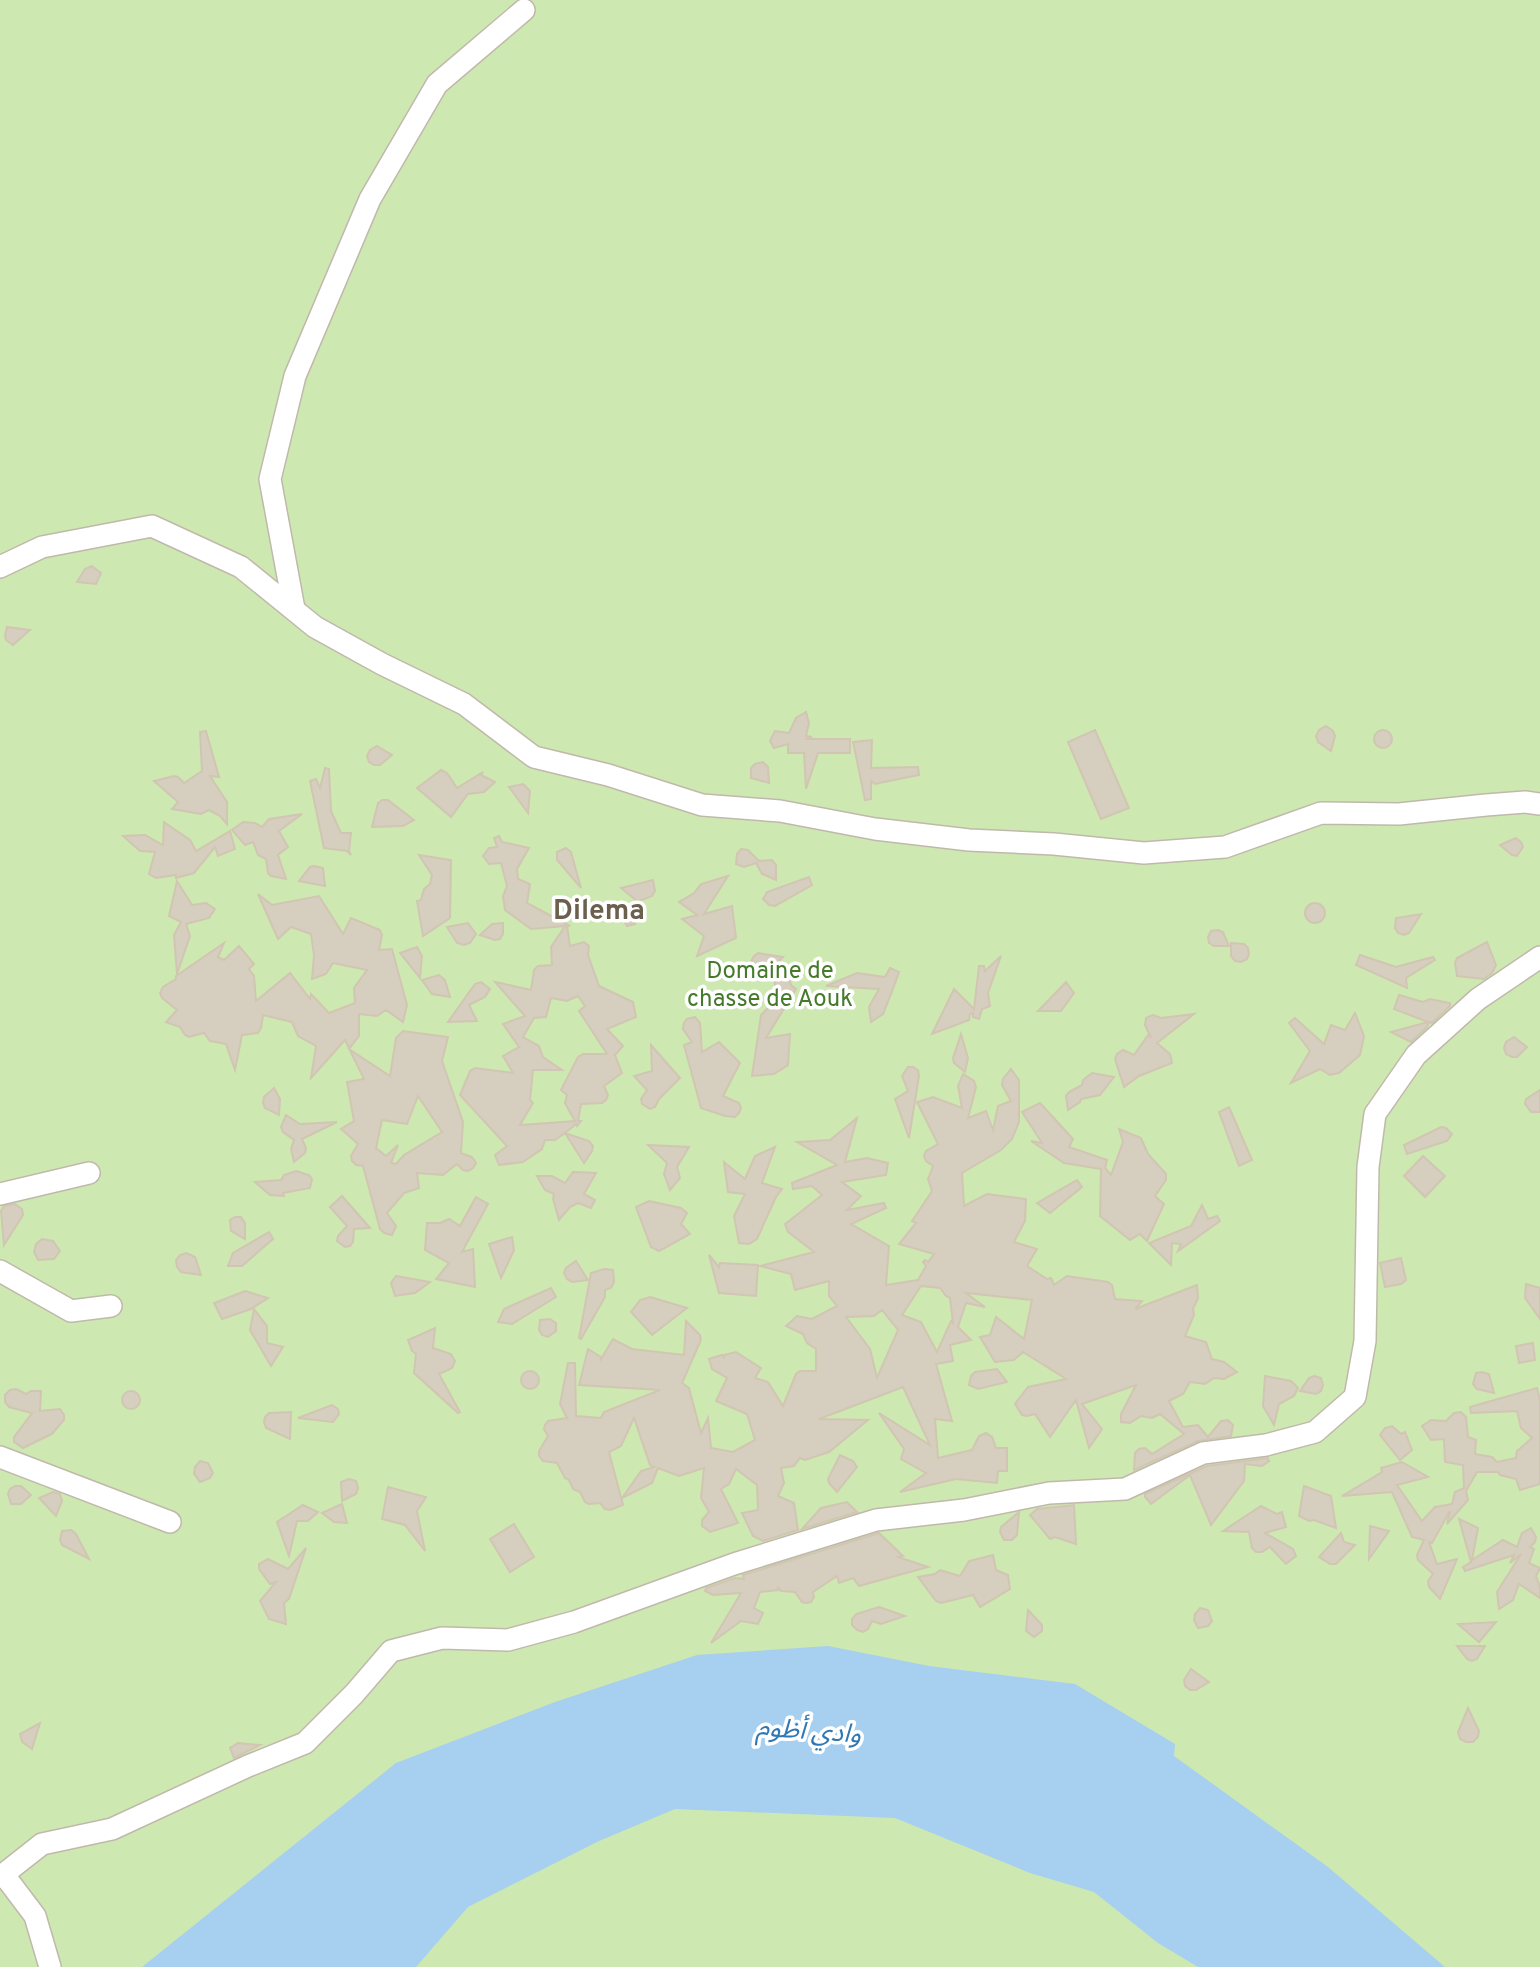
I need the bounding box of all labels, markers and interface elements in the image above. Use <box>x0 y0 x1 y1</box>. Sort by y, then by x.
district label: Dilema <box>553 894 645 930</box>
park label: Domaine de chasse de Aouk <box>687 957 853 1015</box>
water label: وادي أظوم <box>754 1710 863 1754</box>

